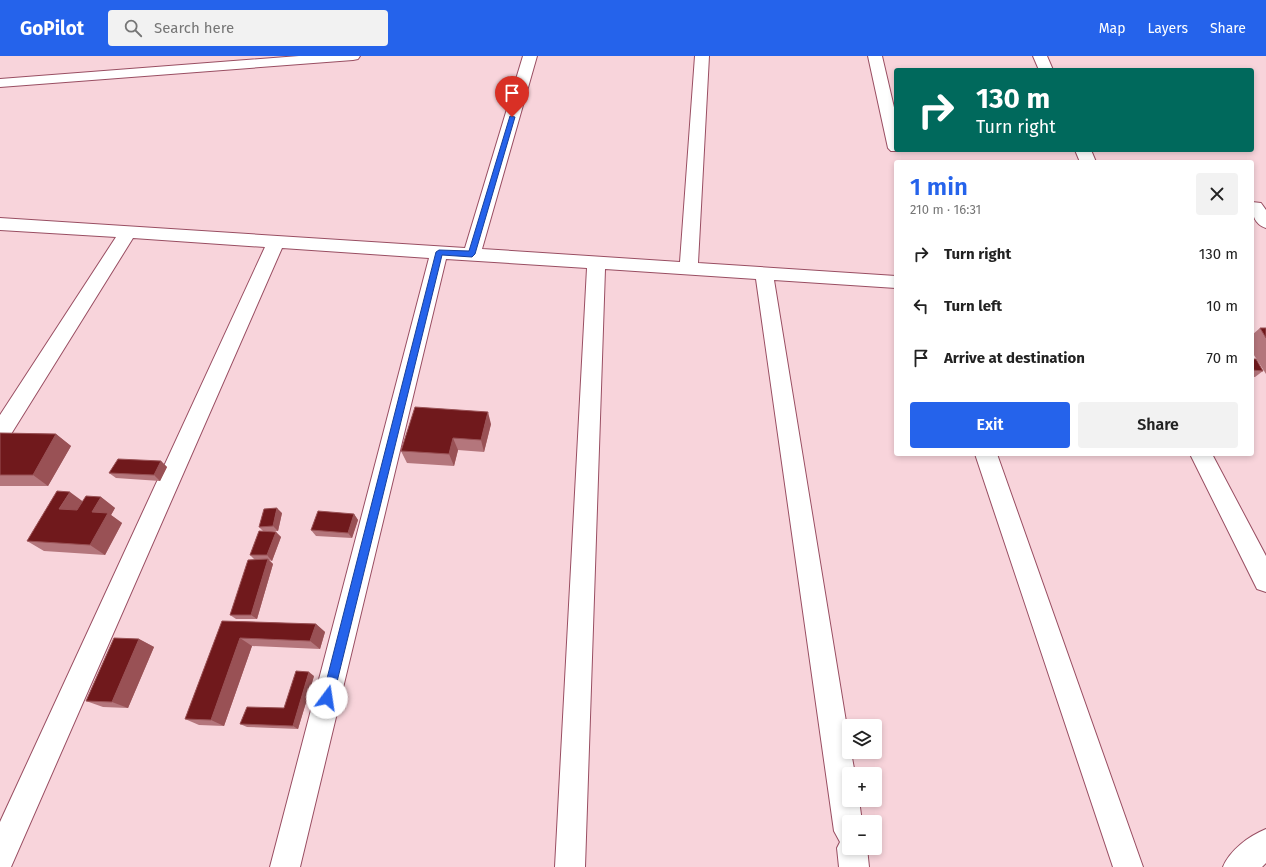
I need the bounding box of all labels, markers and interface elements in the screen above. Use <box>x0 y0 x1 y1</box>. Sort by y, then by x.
search box <box>108 10 388 46</box>
text: GoPilot <box>20 17 84 40</box>
icon: search <box>122 17 144 39</box>
text: Search here <box>154 19 234 37</box>
text: Map <box>1099 20 1125 37</box>
text: Layers <box>1147 20 1188 37</box>
text: Share <box>1210 20 1246 37</box>
pin <box>495 76 529 117</box>
icon: arrive <box>501 82 523 104</box>
text: 130 m <box>976 82 1050 115</box>
icon: right <box>910 84 962 136</box>
text: Turn right <box>976 116 1056 138</box>
text: 1 min <box>910 173 968 201</box>
button: close <box>1196 173 1238 215</box>
text: 210 m · 16:31 <box>910 202 981 217</box>
icon: right <box>910 243 932 265</box>
text: Turn right <box>944 245 1011 263</box>
text: 130 m <box>1199 245 1238 263</box>
icon: left <box>910 295 932 317</box>
text: Turn left <box>944 297 1002 315</box>
text: 10 m <box>1206 297 1238 315</box>
icon: arrive <box>910 347 932 369</box>
text: Arrive at destination <box>944 349 1085 367</box>
text: 70 m <box>1206 349 1238 367</box>
button: Exit <box>910 402 1070 448</box>
button: Share <box>1078 402 1238 448</box>
position arrow <box>306 677 348 719</box>
map controls <box>842 719 882 855</box>
button: layers <box>842 719 882 759</box>
button: + <box>842 767 882 807</box>
button: − <box>842 815 882 855</box>

